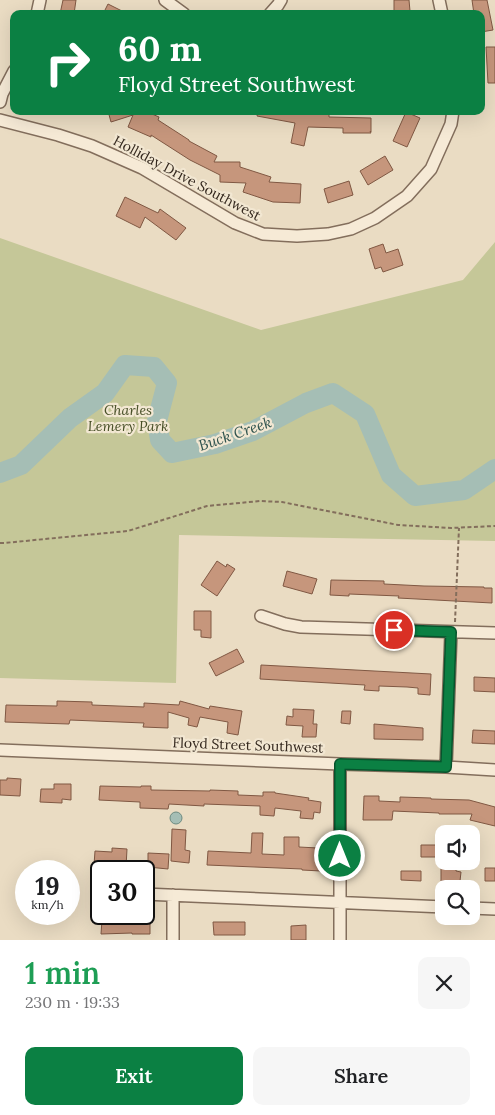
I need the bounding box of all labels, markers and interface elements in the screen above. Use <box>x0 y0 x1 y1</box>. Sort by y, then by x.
text: 60 m <box>118 26 202 71</box>
icon: right <box>35 30 100 95</box>
text: Floyd Street Southwest <box>118 70 355 98</box>
street label: Holliday Drive Southwest <box>110 131 264 225</box>
park label: Charles Lemery Park <box>88 401 168 435</box>
water label: Buck Creek <box>196 412 274 455</box>
pin <box>373 609 415 651</box>
icon: arrive <box>380 616 408 644</box>
street label: Floyd Street Southwest <box>172 733 324 757</box>
map controls <box>435 825 480 925</box>
button: sound <box>435 825 480 870</box>
position arrow <box>313 829 365 881</box>
speed limit sign: 30 <box>90 860 155 925</box>
text: 19 <box>35 870 60 902</box>
button: search <box>435 880 480 925</box>
text: km/h <box>31 897 64 912</box>
text: 1 min <box>25 954 100 992</box>
button: close <box>418 957 470 1009</box>
text: 230 m · 19:33 <box>25 992 120 1012</box>
button: Exit <box>25 1047 243 1105</box>
button: Share <box>253 1047 470 1105</box>

